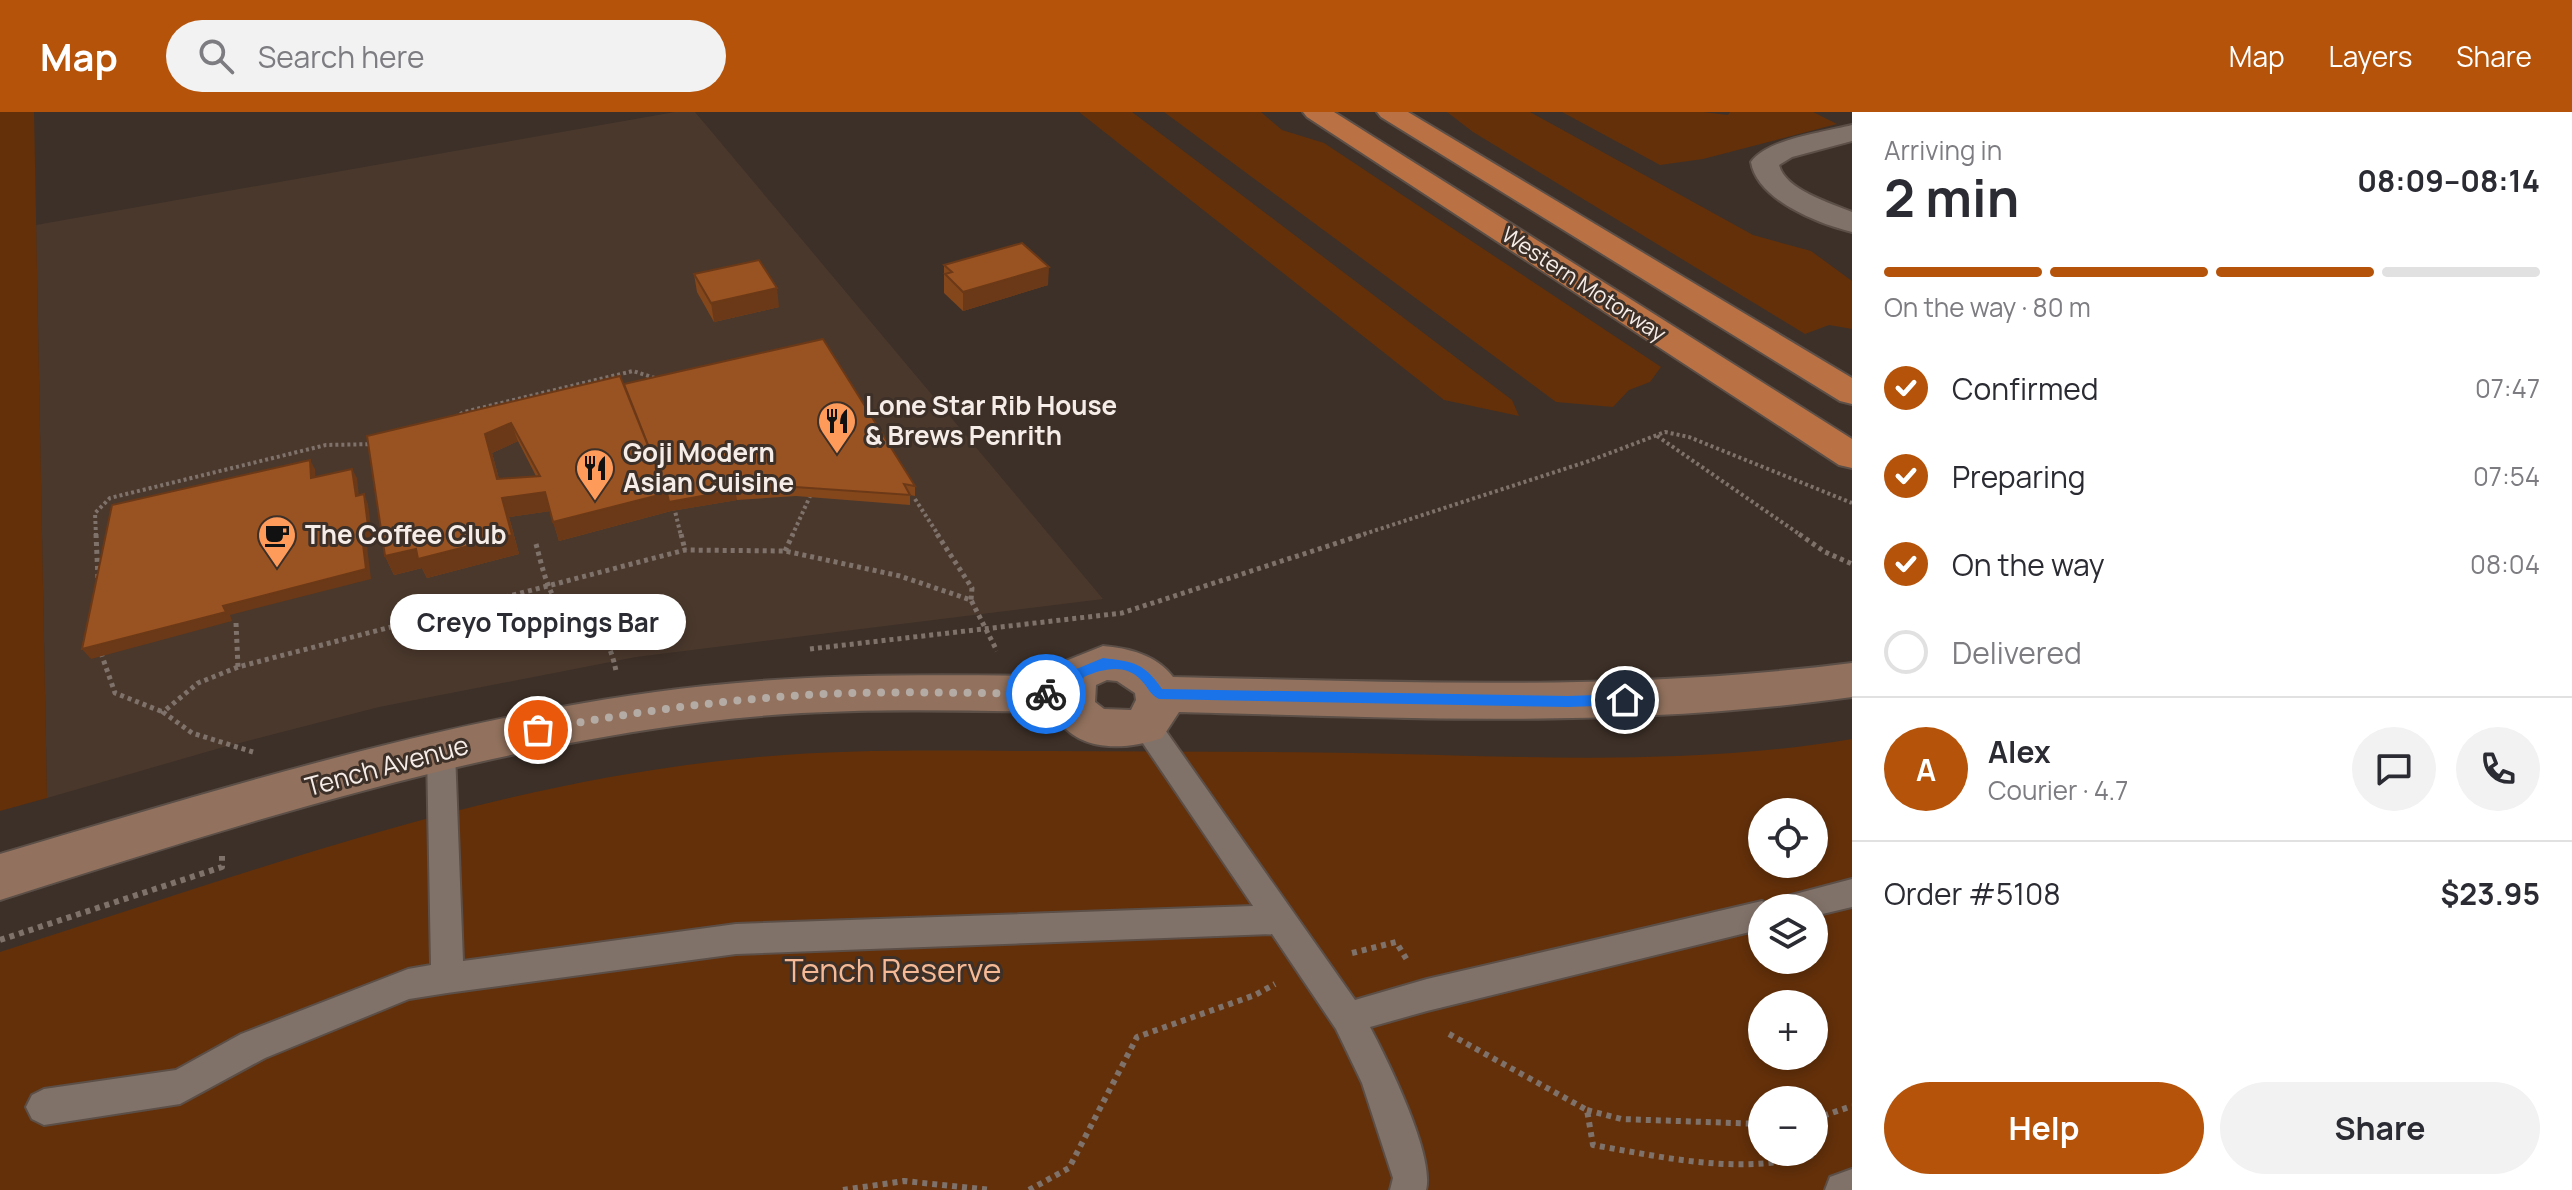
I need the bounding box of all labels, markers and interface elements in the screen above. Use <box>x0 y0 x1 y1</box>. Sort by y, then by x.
search box <box>166 20 726 92</box>
text: Map <box>40 30 118 82</box>
icon: search <box>194 34 238 78</box>
text: Search here <box>258 36 425 77</box>
text: Map <box>2229 37 2285 75</box>
text: Layers <box>2329 37 2412 75</box>
text: Share <box>2456 37 2532 75</box>
text: Arriving in <box>1884 132 2002 168</box>
text: 08:09–08:14 <box>2357 160 2540 201</box>
text: 2 min <box>1884 162 2019 233</box>
street label: Western Motorway <box>1496 220 1672 349</box>
text: On the way · 80 m <box>1884 289 2091 325</box>
icon: check <box>1884 366 1928 410</box>
text: Confirmed <box>1952 368 2099 409</box>
text: 07:47 <box>2475 370 2540 406</box>
place label: Lone Star Rib House & Brews Penrith <box>865 387 1117 453</box>
restaurant icon: Lone Star Rib House & Brews Penrith <box>816 400 858 455</box>
place label: Goji Modern Asian Cuisine <box>623 434 794 500</box>
restaurant icon: Goji Modern Asian Cuisine <box>574 447 616 502</box>
icon: check <box>1884 454 1928 498</box>
text: Preparing <box>1952 456 2086 497</box>
text: 07:54 <box>2473 458 2540 494</box>
cafe icon: The Coffee Club <box>256 514 298 569</box>
place label: The Coffee Club <box>305 516 507 552</box>
icon: check <box>1884 542 1928 586</box>
text: On the way <box>1952 544 2105 585</box>
text: 08:04 <box>2470 546 2540 582</box>
callout: Creyo Toppings Bar <box>390 594 686 650</box>
text: Creyo Toppings Bar <box>417 604 659 640</box>
text: Delivered <box>1952 632 2082 673</box>
courier <box>1006 654 1086 734</box>
pin <box>1591 666 1659 734</box>
icon: bike <box>1024 672 1068 716</box>
icon: home <box>1603 678 1647 722</box>
pin <box>504 696 572 764</box>
icon: bag <box>516 708 560 752</box>
street label: Tench Avenue <box>301 726 472 804</box>
button: chat <box>2352 727 2436 811</box>
button: phone <box>2456 727 2540 811</box>
text: Alex <box>1988 731 2051 772</box>
text: A <box>1916 749 1936 790</box>
text: Courier · 4.7 <box>1988 772 2128 808</box>
map controls <box>1748 798 1828 1166</box>
button: locate <box>1748 798 1828 878</box>
text: Order #5108 <box>1884 873 2061 914</box>
text: $23.95 <box>2441 873 2540 914</box>
button: layers <box>1748 894 1828 974</box>
park label: Tench Reserve <box>784 948 1002 992</box>
button: + <box>1748 990 1828 1070</box>
button: Help <box>1884 1082 2204 1174</box>
button: Share <box>2220 1082 2540 1174</box>
button: − <box>1748 1086 1828 1166</box>

